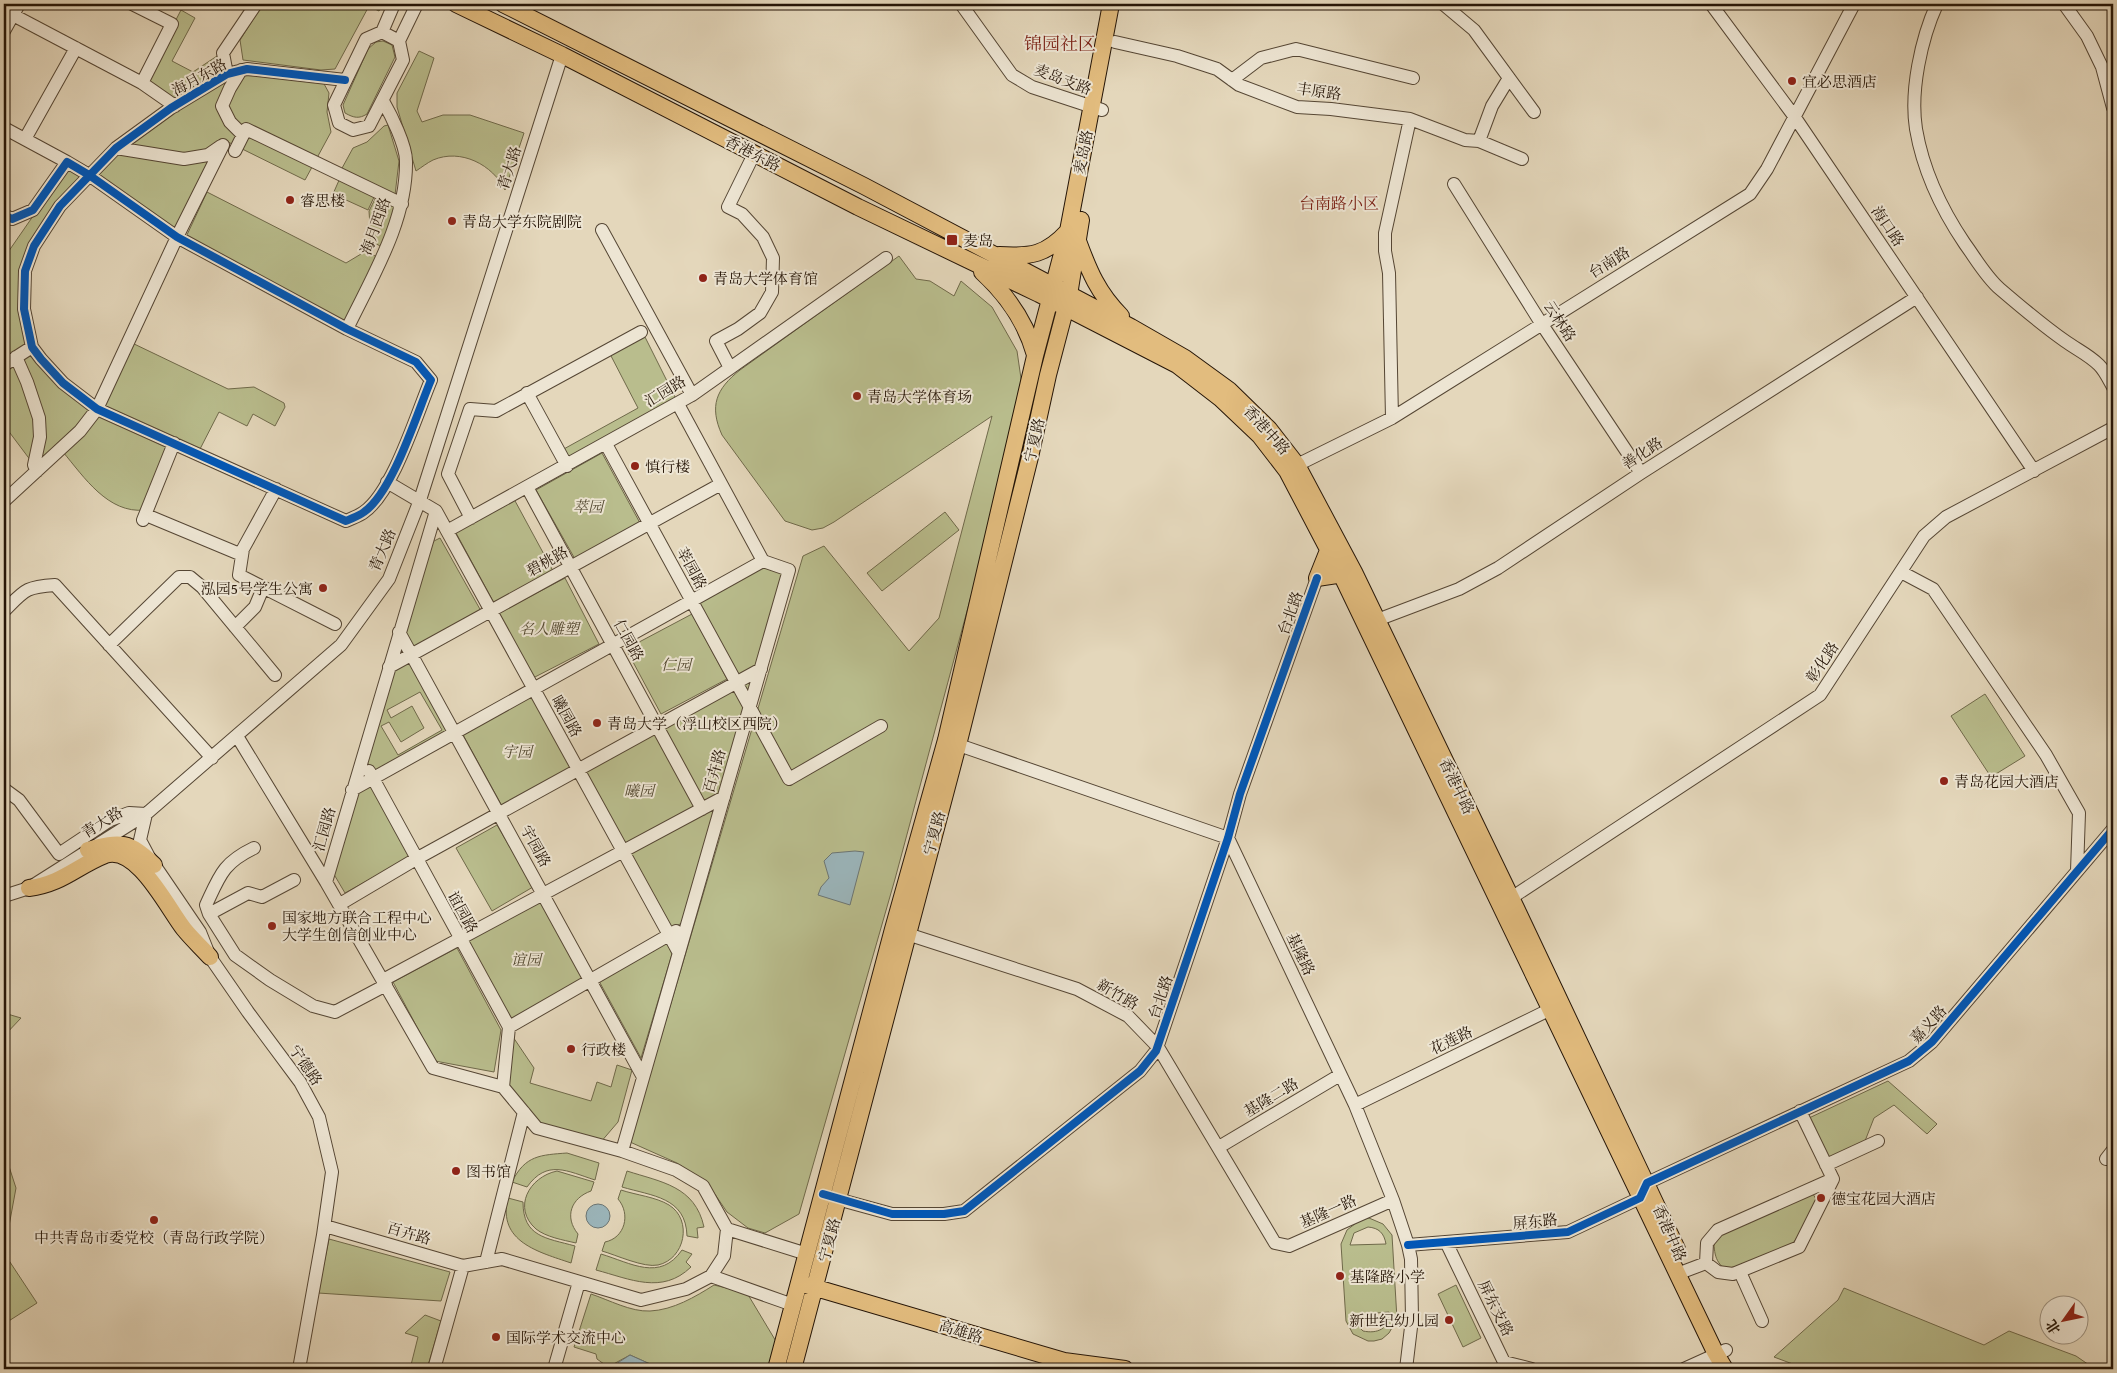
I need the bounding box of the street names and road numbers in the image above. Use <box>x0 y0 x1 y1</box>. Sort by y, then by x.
street label: 海月东路 <box>168 53 230 101</box>
street label: 麦岛支路 <box>1031 58 1095 100</box>
street label: 丰原路 <box>1295 77 1343 105</box>
street label: 麦岛路 <box>1068 128 1098 176</box>
street label: 香港东路 <box>721 130 785 176</box>
street label: 青大路 <box>492 143 526 193</box>
street label: 海月西路 <box>355 194 395 258</box>
street label: 海口路 <box>1867 201 1909 251</box>
street label: 台南路 <box>1584 241 1634 283</box>
street label: 云林路 <box>1539 296 1581 346</box>
street label: 汇园路 <box>640 370 690 412</box>
street label: 香港中路 <box>1239 401 1295 459</box>
street label: 宁夏路 <box>1019 416 1049 464</box>
street label: 善化路 <box>1617 432 1667 474</box>
street label: 青大路 <box>364 525 400 575</box>
street label: 碧桃路 <box>522 541 572 581</box>
street label: 莘园路 <box>672 543 712 593</box>
street label: 台北路 <box>1272 588 1308 638</box>
street label: 仁园路 <box>609 615 649 665</box>
street label: 彰化路 <box>1801 637 1843 687</box>
street label: 曦园路 <box>547 691 587 741</box>
street label: 百卉路 <box>698 746 730 796</box>
street label: 香港中路 <box>1434 754 1480 818</box>
street label: 青大路 <box>77 801 127 843</box>
street label: 汇园路 <box>308 804 340 854</box>
street label: 宁夏路 <box>918 809 950 857</box>
street label: 宇园路 <box>516 821 556 871</box>
street label: 谊园路 <box>443 887 483 937</box>
street label: 基隆路 <box>1282 929 1320 979</box>
street label: 台北路 <box>1143 972 1177 1022</box>
street label: 新竹路 <box>1093 974 1143 1014</box>
street label: 嘉义路 <box>1905 1000 1951 1048</box>
street label: 花莲路 <box>1426 1021 1476 1059</box>
street label: 宁德路 <box>285 1040 327 1090</box>
street label: 基隆二路 <box>1240 1073 1302 1121</box>
street label: 基隆一路 <box>1296 1189 1360 1233</box>
street label: 香港中路 <box>1648 1201 1692 1265</box>
street label: 屏东路 <box>1512 1209 1558 1233</box>
street label: 宁夏路 <box>813 1216 845 1264</box>
street label: 百卉路 <box>384 1217 434 1249</box>
street label: 屏东支路 <box>1473 1276 1519 1340</box>
street label: 高雄路 <box>936 1314 986 1348</box>

